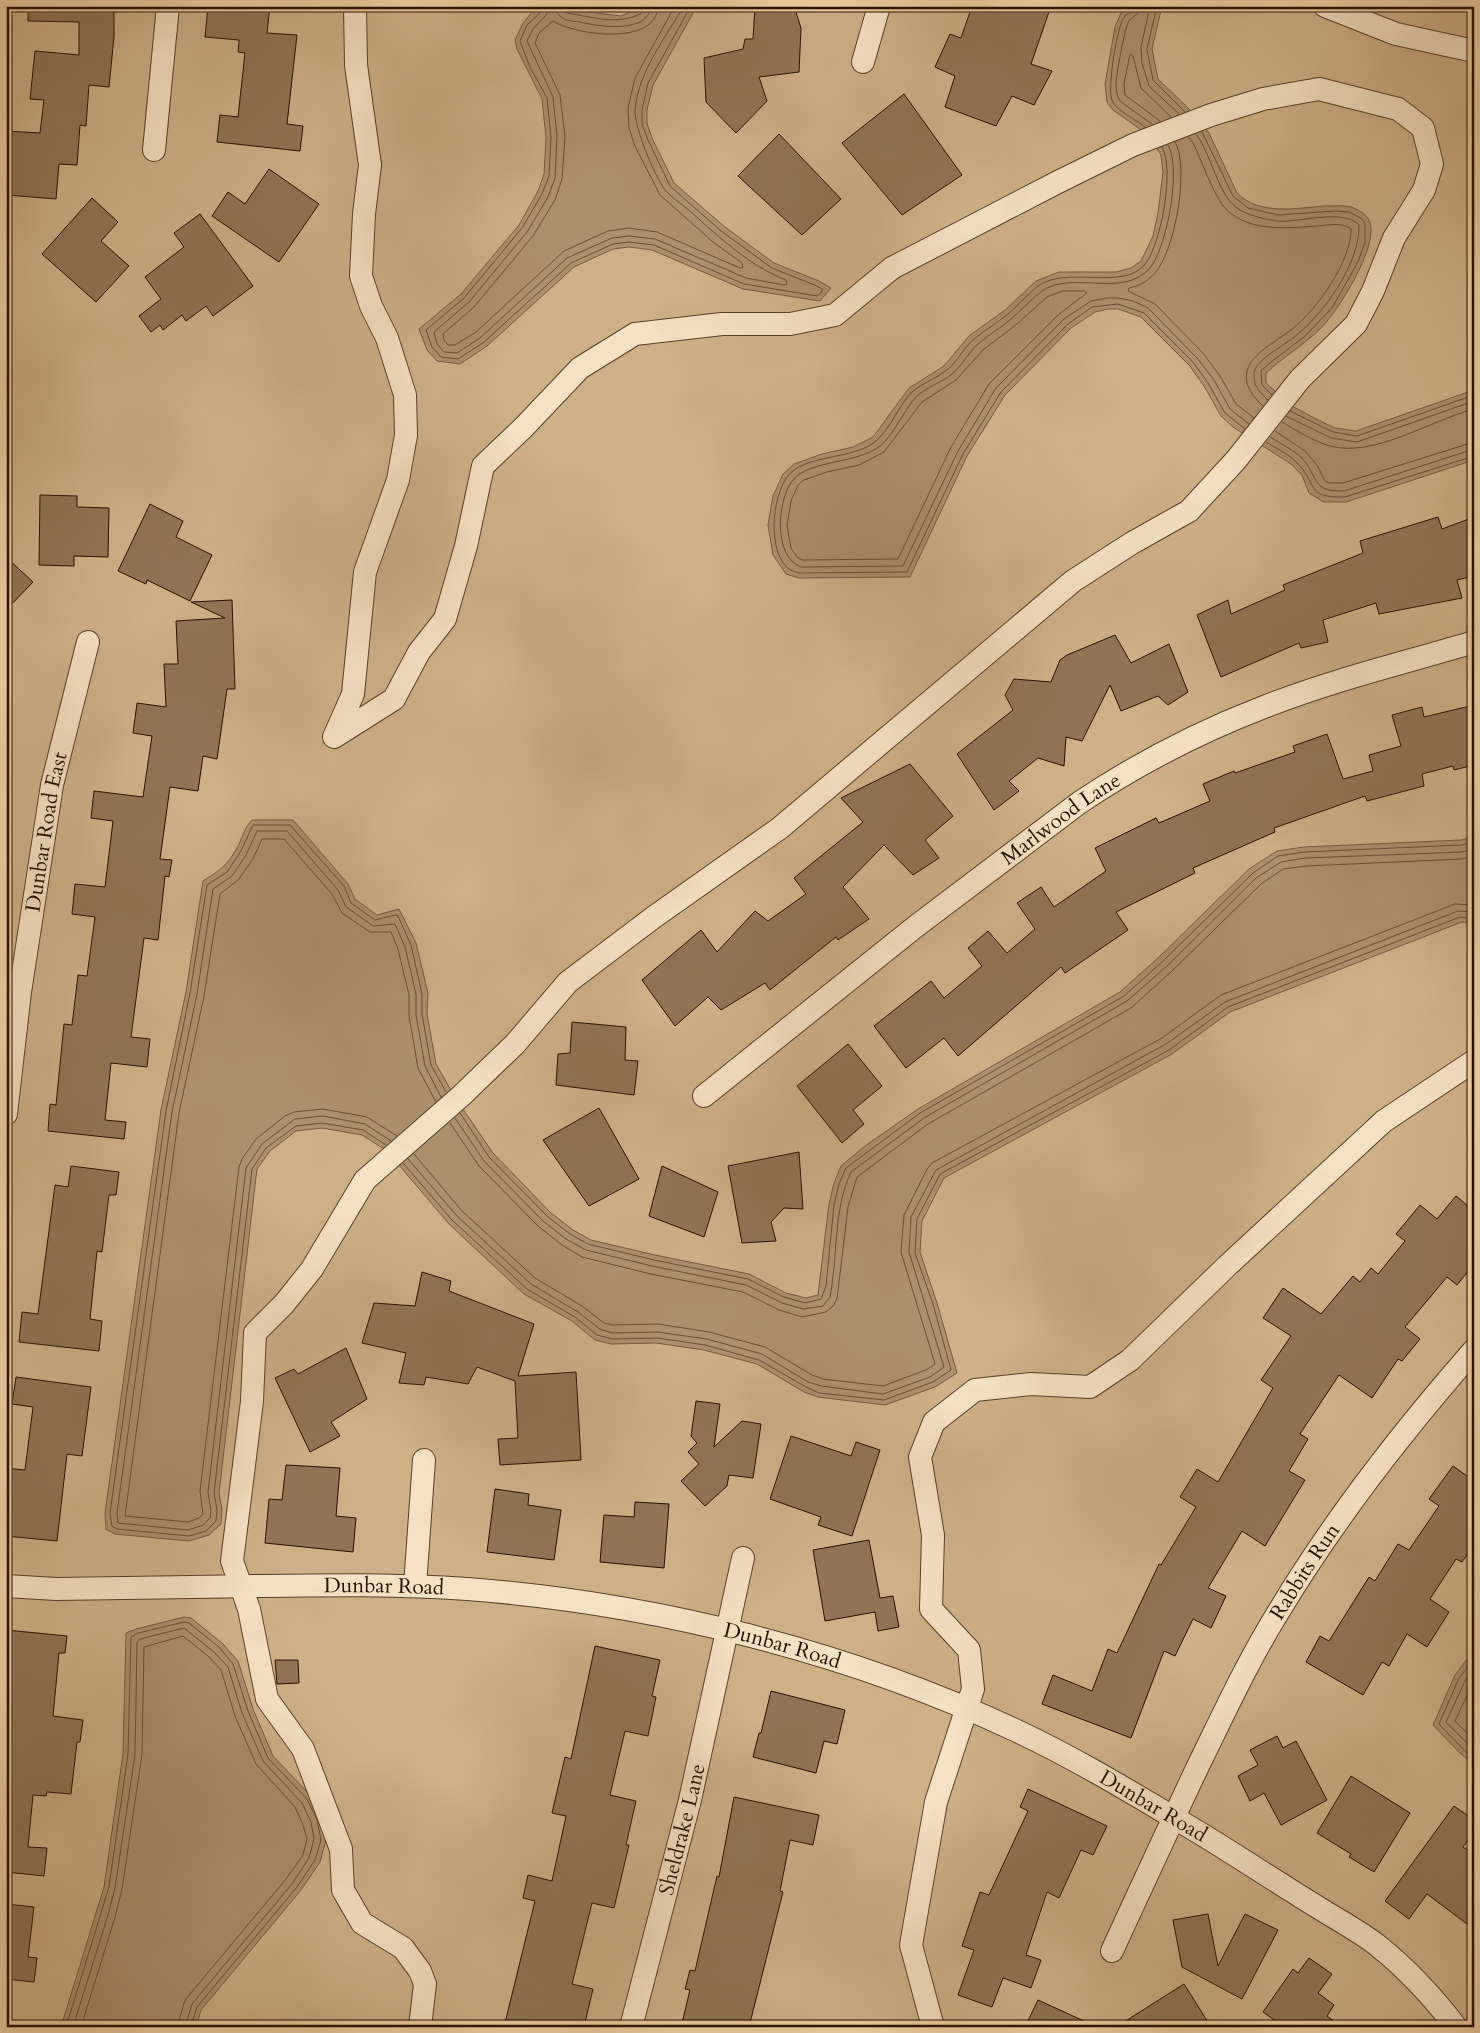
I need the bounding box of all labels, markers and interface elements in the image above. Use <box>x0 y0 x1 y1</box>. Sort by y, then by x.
street label: Dunbar Road East <box>18 749 74 914</box>
street label: Marlwood Lane <box>995 765 1126 872</box>
street label: Rabbits Run <box>1263 1517 1346 1625</box>
street label: Dunbar Road <box>324 1571 445 1602</box>
street label: Dunbar Road <box>721 1615 845 1675</box>
street label: Sheldrake Lane <box>651 1761 712 1898</box>
street label: Dunbar Road <box>1094 1763 1213 1849</box>

